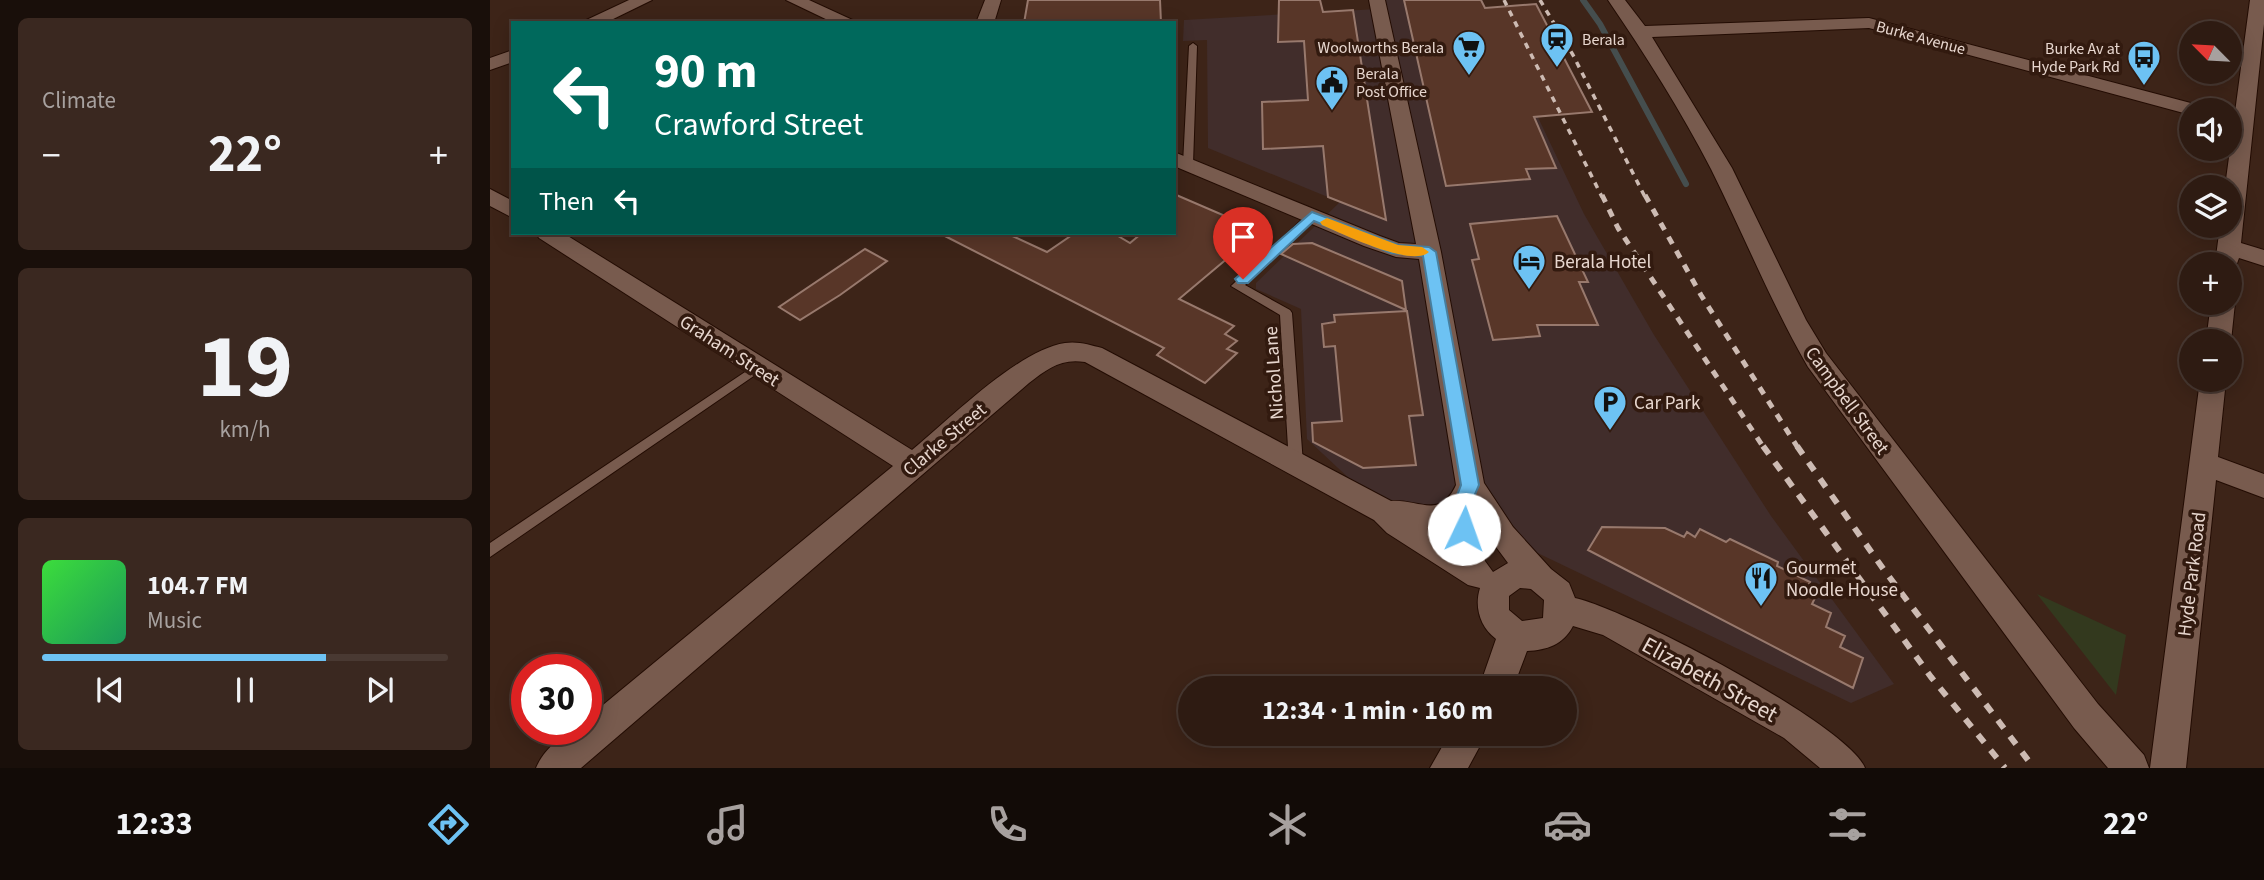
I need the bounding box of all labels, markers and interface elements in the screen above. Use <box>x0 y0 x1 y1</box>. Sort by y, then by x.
street label: Burke Avenue <box>1874 15 1968 60</box>
station icon: Berala <box>1538 20 1576 69</box>
north arrow <box>2179 21 2242 84</box>
map controls <box>2179 21 2242 392</box>
supermarket icon: Woolworths Berala <box>1450 28 1488 77</box>
place label: Berala <box>1582 29 1625 51</box>
text: 90 m <box>654 37 758 107</box>
place label: Woolworths Berala <box>1318 37 1444 59</box>
place label: Burke Av at Hyde Park Rd <box>2031 38 2121 78</box>
bus stop icon: Burke Av at Hyde Park Rd <box>2125 38 2163 87</box>
icon: left <box>539 49 630 140</box>
public building icon: Berala Post Office <box>1313 63 1351 112</box>
place label: Berala Post Office <box>1356 63 1427 103</box>
text: Climate <box>42 84 116 117</box>
button: sound <box>2179 98 2242 161</box>
text: Crawford Street <box>654 102 863 148</box>
text: 22° <box>208 118 282 192</box>
text: − <box>42 129 61 183</box>
text: + <box>429 129 448 183</box>
button: layers <box>2179 175 2242 238</box>
icon: left <box>608 182 646 220</box>
text: Then <box>539 183 594 220</box>
pin <box>1213 207 1273 279</box>
icon: arrive <box>1224 218 1262 256</box>
hotel icon: Berala Hotel <box>1510 242 1548 291</box>
place label: Berala Hotel <box>1554 249 1651 276</box>
button: + <box>2179 252 2242 315</box>
text: 19 <box>197 303 293 432</box>
street label: Graham Street <box>674 309 785 394</box>
street label: Nichol Lane <box>1258 325 1291 420</box>
button: − <box>2179 329 2242 392</box>
street label: Campbell Street <box>1798 341 1896 461</box>
parking icon: Car Park <box>1591 383 1629 432</box>
place label: Car Park <box>1634 390 1701 417</box>
street label: Clarke Street <box>897 397 993 483</box>
text: km/h <box>219 413 271 446</box>
position arrow <box>1427 492 1501 566</box>
street label: Hyde Park Road <box>2171 510 2214 638</box>
place label: Gourmet Noodle House <box>1786 555 1898 604</box>
restaurant icon: Gourmet Noodle House <box>1742 559 1780 608</box>
text: 104.7 FM <box>147 567 248 604</box>
text: Music <box>147 604 202 637</box>
street label: Elizabeth Street <box>1636 628 1784 731</box>
speed limit sign: 30 <box>511 654 602 745</box>
icon: previous <box>91 671 129 709</box>
icon: pause <box>226 671 264 709</box>
icon: next <box>361 671 399 709</box>
text: 12:34 · 1 min · 160 m <box>1262 692 1493 729</box>
icon: directions <box>424 800 473 849</box>
icon: music <box>703 800 752 849</box>
icon: phone <box>983 800 1032 849</box>
icon: climate <box>1263 800 1312 849</box>
icon: car <box>1543 800 1592 849</box>
icon: filters <box>1823 800 1872 849</box>
text: 12:33 <box>115 801 193 847</box>
text: 22° <box>2103 801 2148 847</box>

